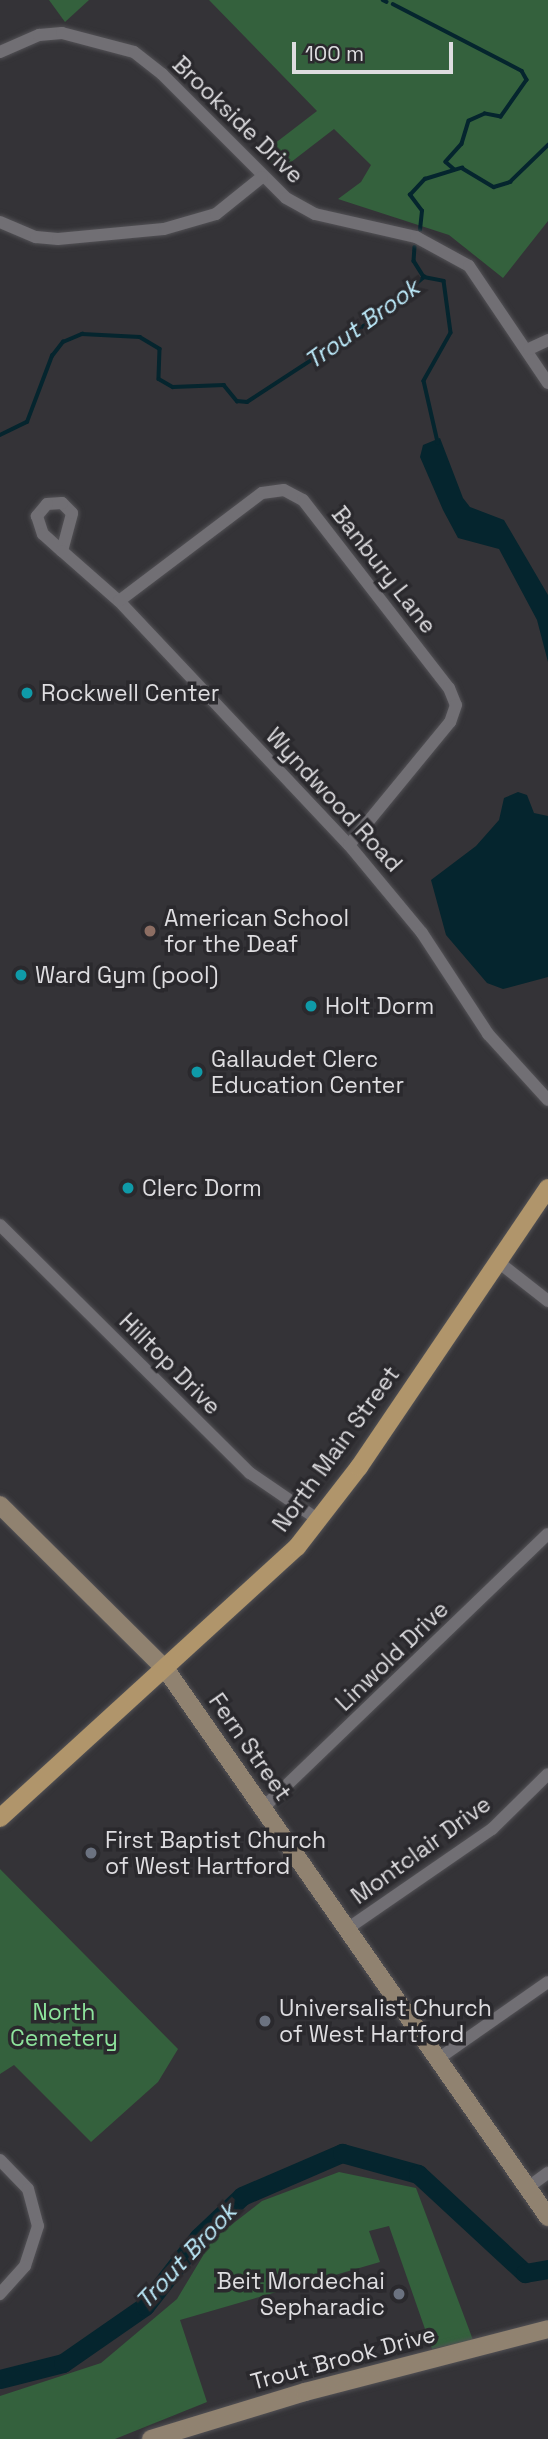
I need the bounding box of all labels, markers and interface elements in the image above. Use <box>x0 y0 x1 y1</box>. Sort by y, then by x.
scale bar <box>296 28 457 72</box>
text: 100 m <box>305 40 364 67</box>
street label: Brookside Drive <box>167 51 309 189</box>
water label: Trout Brook <box>299 273 425 375</box>
street label: Banbury Lane <box>326 501 442 639</box>
place label: Rockwell Center <box>41 679 219 707</box>
marker: Rockwell Center <box>19 685 35 701</box>
street label: Wyndwood Road <box>260 722 408 878</box>
place label: American School for the Deaf <box>164 904 349 958</box>
marker: American School for the Deaf <box>142 923 158 939</box>
place label: Ward Gym (pool) <box>35 961 218 989</box>
marker: Ward Gym (pool) <box>13 967 29 983</box>
place label: Holt Dorm <box>325 992 434 1020</box>
marker: Holt Dorm <box>303 998 319 1014</box>
place label: Gallaudet Clerc Education Center <box>211 1045 404 1099</box>
marker: Gallaudet Clerc Education Center <box>189 1064 205 1080</box>
place label: Clerc Dorm <box>142 1174 262 1202</box>
marker: Clerc Dorm <box>120 1180 136 1196</box>
street label: Hilltop Drive <box>114 1308 226 1420</box>
street label: North Main Street <box>267 1361 405 1537</box>
street label: Linwold Drive <box>330 1595 454 1717</box>
street label: Fern Street <box>203 1688 297 1806</box>
street label: Montclair Drive <box>346 1790 496 1910</box>
place label: First Baptist Church of West Hartford <box>105 1826 326 1880</box>
marker: First Baptist Church of West Hartford <box>83 1845 99 1861</box>
place label: Universalist Church of West Hartford <box>279 1994 492 2048</box>
park label: North Cemetery <box>10 1998 118 2052</box>
marker: Universalist Church of West Hartford <box>257 2013 273 2029</box>
water label: Trout Brook <box>130 2197 242 2315</box>
place label: Beit Mordechai Sepharadic <box>217 2267 385 2321</box>
marker: Beit Mordechai Sepharadic <box>391 2286 407 2302</box>
street label: Trout Brook Drive <box>248 2320 438 2396</box>

